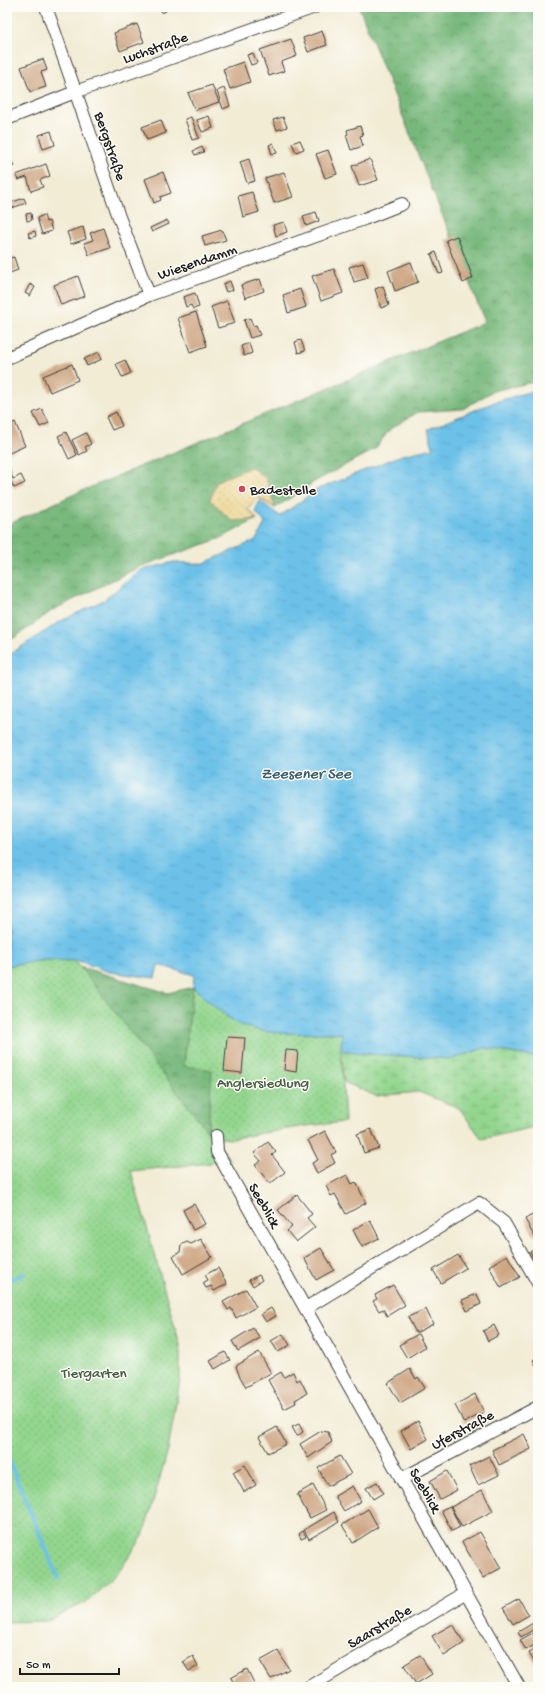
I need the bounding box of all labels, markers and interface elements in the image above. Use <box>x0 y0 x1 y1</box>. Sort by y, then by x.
street label: Luchstraße <box>121 29 191 69</box>
street label: Bergstraße <box>89 109 129 184</box>
street label: Wiesendamm <box>156 241 240 285</box>
place label: Badestelle <box>249 482 317 500</box>
marker: Badestelle <box>237 484 247 494</box>
water label: Zeesener See <box>261 766 352 785</box>
park label: Anglersiedlung <box>217 1075 309 1093</box>
street label: Seeblick <box>243 1180 284 1233</box>
park label: Tiergarten <box>60 1365 127 1383</box>
street label: Uferstraße <box>428 1407 498 1455</box>
street label: Seeblick <box>404 1465 445 1518</box>
street label: Saarstraße <box>345 1602 415 1654</box>
scale bar <box>20 1650 119 1676</box>
text: 50 m <box>26 1659 51 1673</box>

